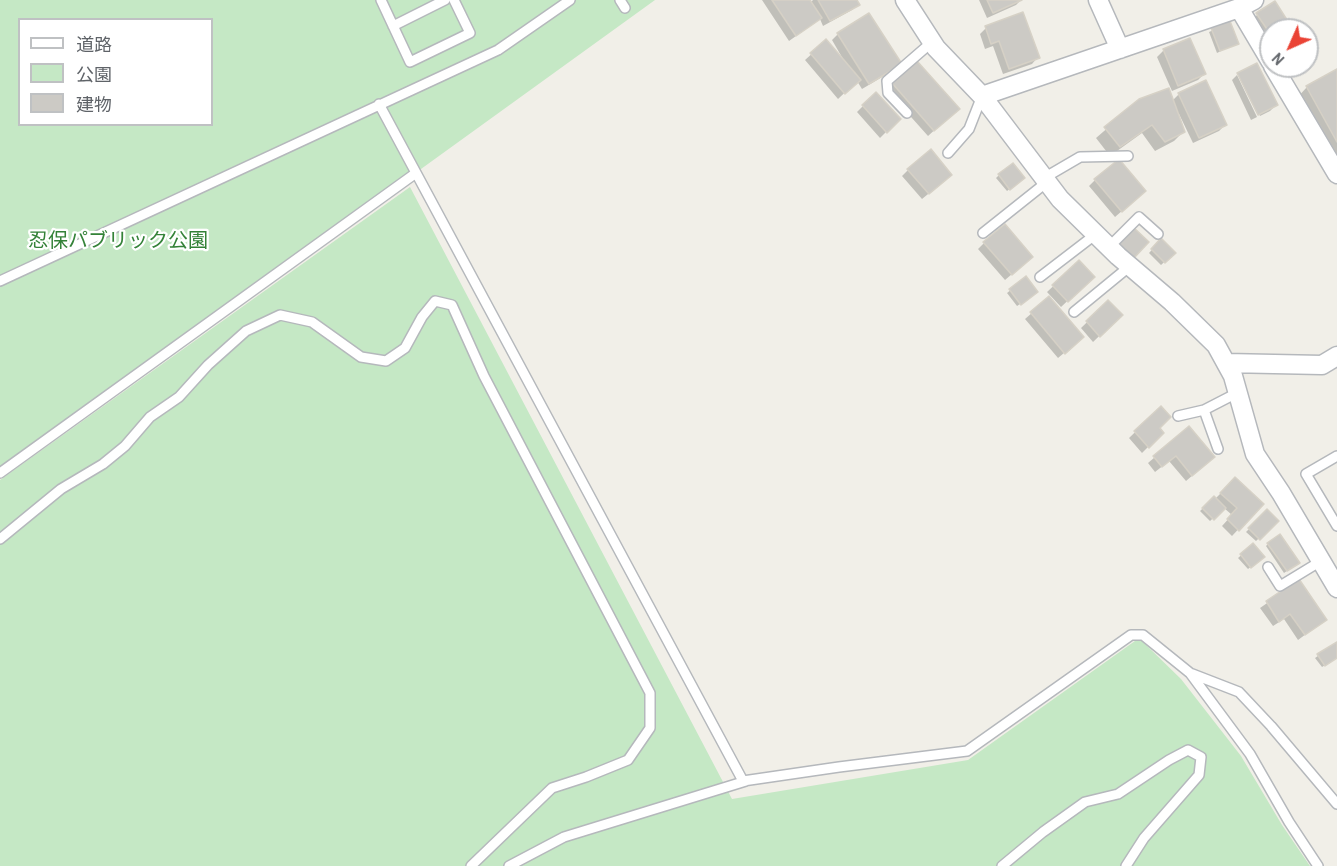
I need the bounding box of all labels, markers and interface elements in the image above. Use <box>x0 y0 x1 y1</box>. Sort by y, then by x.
legend <box>18 18 213 126</box>
north arrow <box>1259 18 1319 78</box>
text: 道路 <box>76 32 112 57</box>
text: N <box>1267 48 1289 70</box>
text: 公園 <box>76 62 112 87</box>
text: 建物 <box>76 92 112 117</box>
park label: 忍保パブリック公園 <box>28 230 208 254</box>

